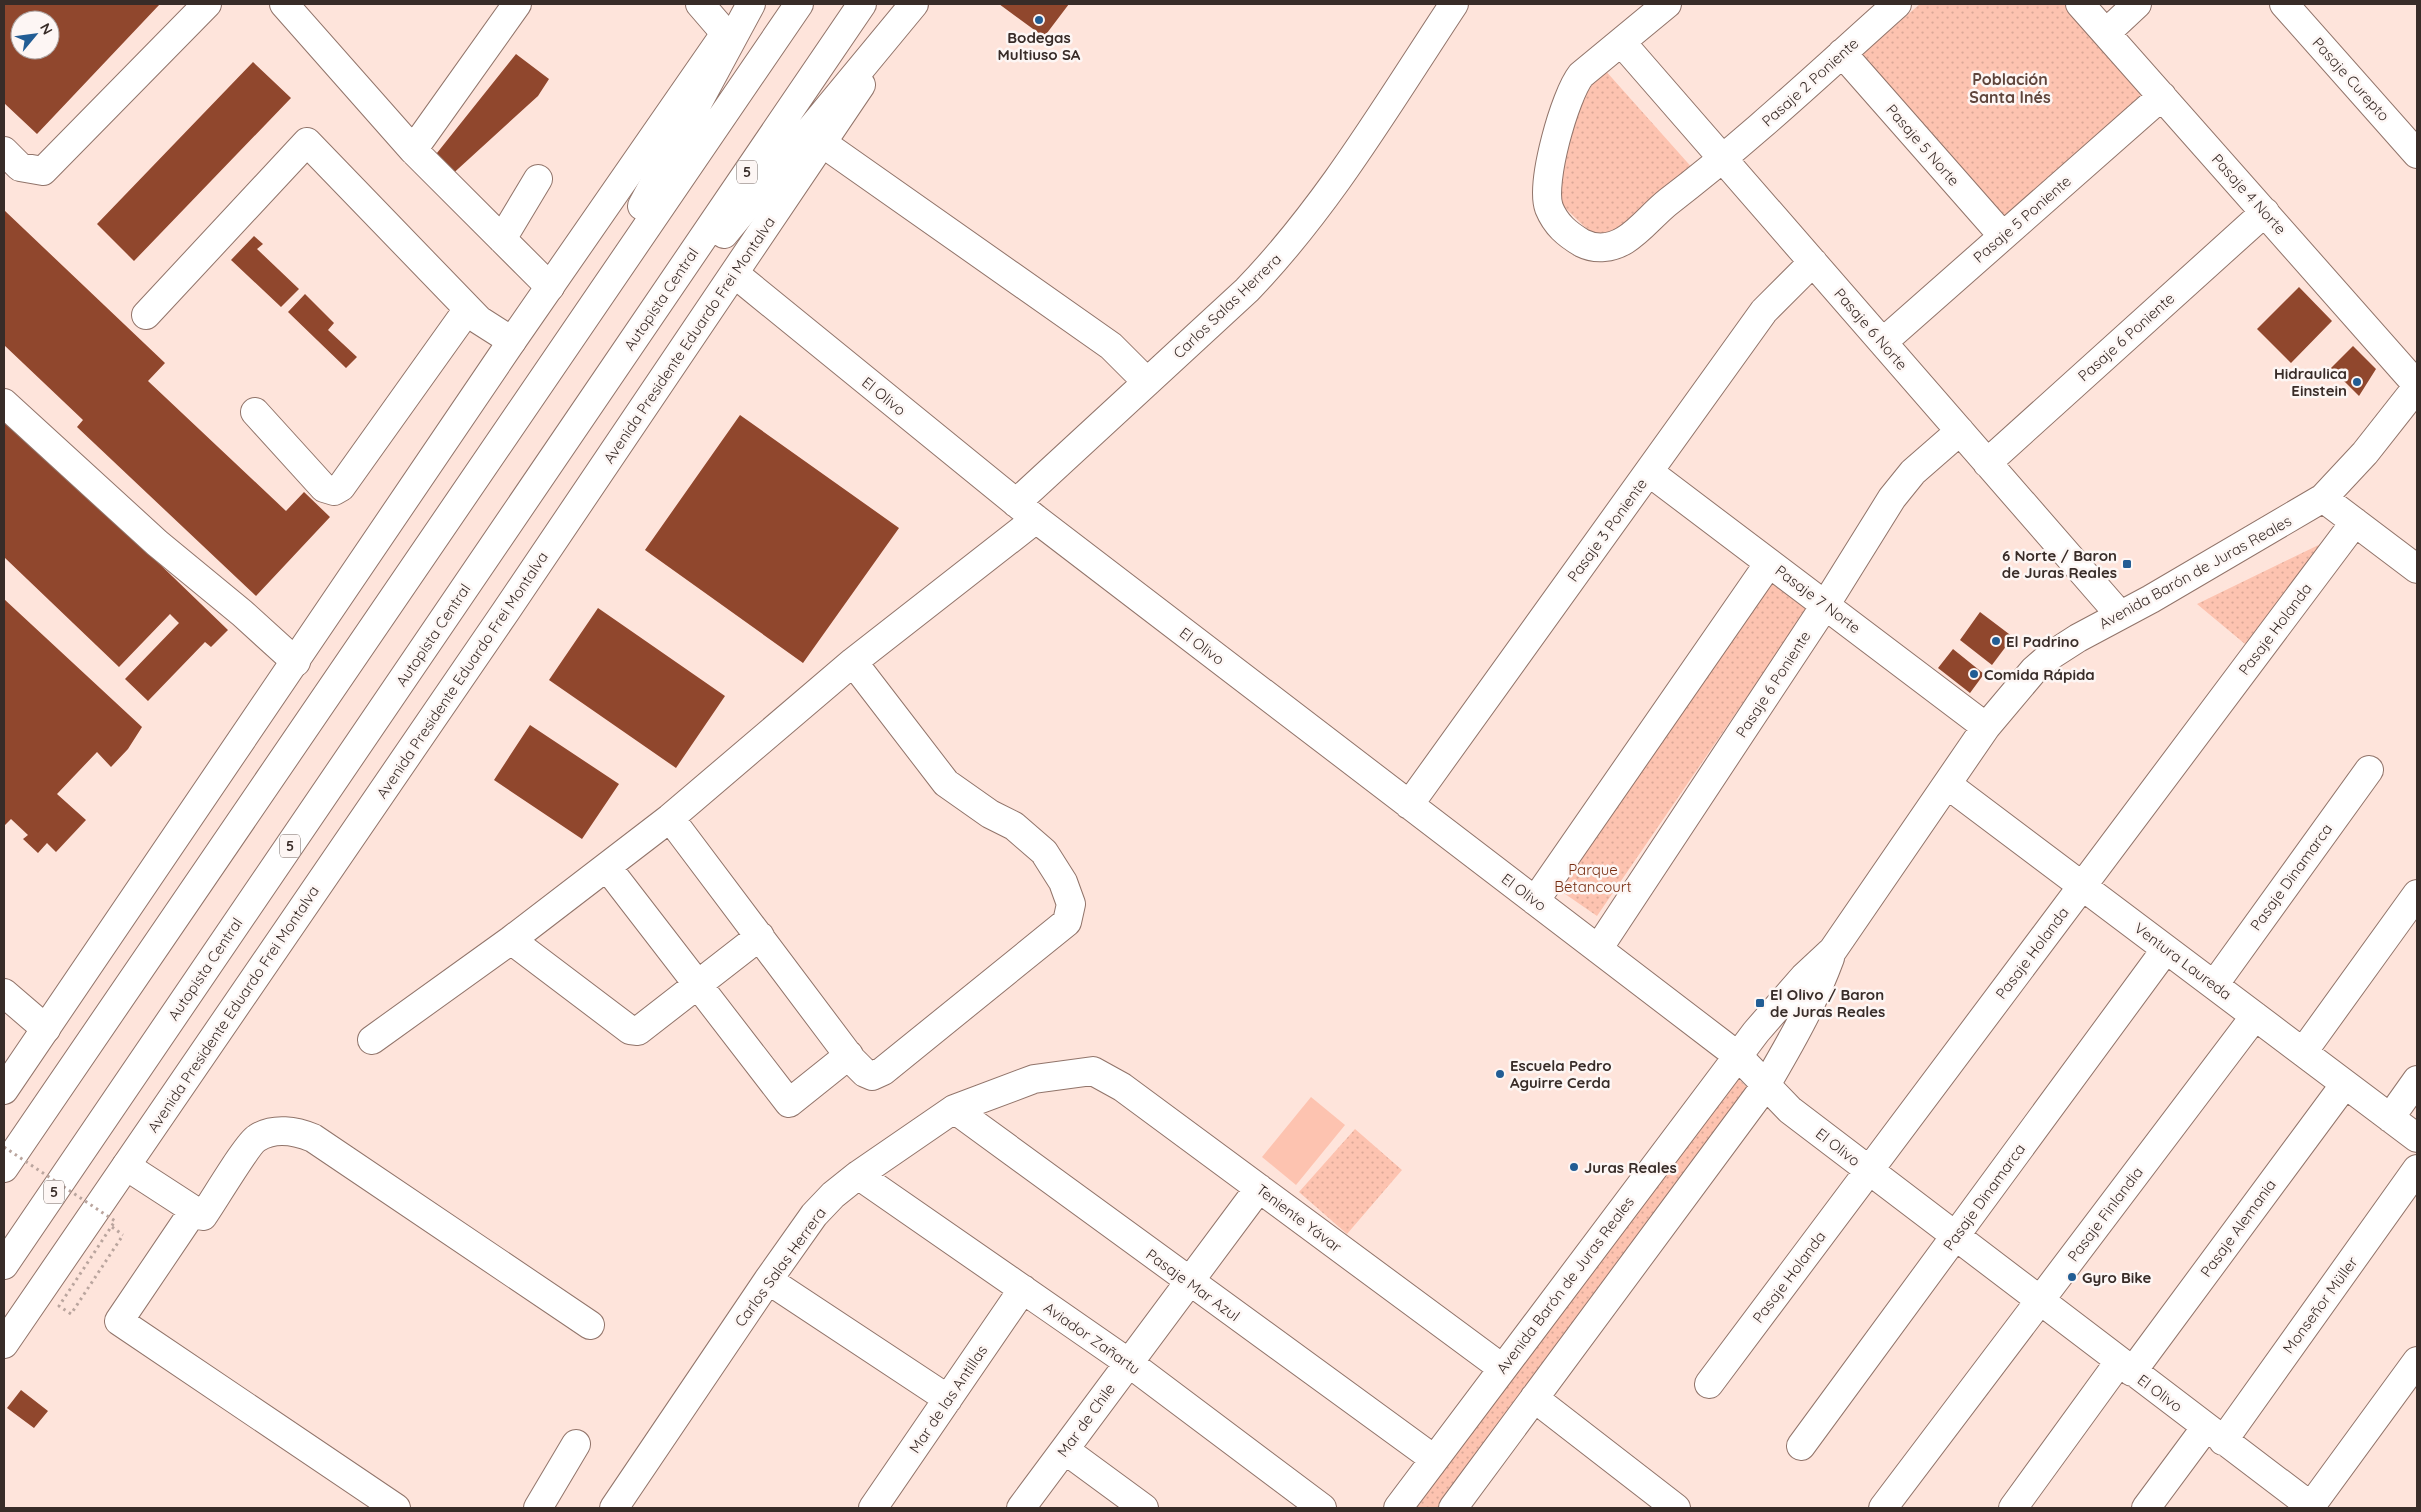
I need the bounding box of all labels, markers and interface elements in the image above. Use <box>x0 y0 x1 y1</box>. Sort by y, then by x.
north arrow <box>10 10 60 60</box>
marker: Bodegas Multiuso SA <box>1033 14 1045 26</box>
text: N <box>36 20 57 38</box>
place label: Bodegas Multiuso SA <box>998 28 1081 64</box>
street label: Pasaje Curepto <box>2308 33 2394 125</box>
street label: Pasaje 2 Poniente <box>1758 34 1862 130</box>
district label: Población Santa Inés <box>1969 69 2051 107</box>
street label: Pasaje 5 Norte <box>1882 100 1964 190</box>
street label: Pasaje 4 Norte <box>2208 150 2290 238</box>
road number: 5 <box>737 160 757 183</box>
street label: Pasaje 5 Poniente <box>1969 171 2075 267</box>
street label: Avenida Presidente Eduardo Frei Montalva <box>599 213 779 467</box>
street label: Autopista Central <box>620 244 702 354</box>
street label: Carlos Salas Herrera <box>1169 249 1285 363</box>
street label: Pasaje 6 Norte <box>1830 284 1912 374</box>
street label: Pasaje 6 Poniente <box>2074 289 2178 385</box>
place label: Hidraulica Einstein <box>2274 364 2347 400</box>
street label: El Olivo <box>858 373 910 419</box>
marker: Hidraulica Einstein <box>2351 376 2363 388</box>
street label: Pasaje 3 Poniente <box>1563 475 1651 585</box>
street label: Avenida Barón de Juras Reales <box>2095 511 2295 633</box>
place label: 6 Norte / Baron de Juras Reales <box>2002 546 2117 582</box>
street label: Avenida Presidente Eduardo Frei Montalva <box>372 548 552 802</box>
marker: 6 Norte / Baron de Juras Reales <box>2121 558 2133 570</box>
street label: Pasaje 7 Norte <box>1772 561 1864 637</box>
street label: Pasaje Holanda <box>2234 579 2316 679</box>
street label: Autopista Central <box>392 580 474 690</box>
street label: El Olivo <box>1176 623 1228 669</box>
street label: Pasaje 6 Poniente <box>1731 627 1815 741</box>
place label: El Padrino <box>2006 632 2079 651</box>
marker: El Padrino <box>1990 635 2002 647</box>
place label: Comida Rápida <box>1984 665 2095 684</box>
marker: Comida Rápida <box>1968 668 1980 680</box>
street label: Pasaje Dinamarca <box>2246 820 2336 934</box>
road number: 5 <box>280 834 300 858</box>
park label: Parque Betancourt <box>1554 860 1632 896</box>
street label: El Olivo <box>1498 869 1550 915</box>
street label: Avenida Presidente Eduardo Frei Montalva <box>143 882 323 1136</box>
street label: Pasaje Holanda <box>1991 903 2073 1003</box>
street label: Autopista Central <box>164 914 246 1024</box>
street label: Ventura Laureda <box>2131 918 2235 1004</box>
place label: El Olivo / Baron de Juras Reales <box>1770 985 1885 1021</box>
marker: El Olivo / Baron de Juras Reales <box>1754 997 1766 1009</box>
place label: Escuela Pedro Aguirre Cerda <box>1510 1056 1612 1092</box>
marker: Escuela Pedro Aguirre Cerda <box>1494 1068 1506 1080</box>
street label: El Olivo <box>1812 1124 1864 1170</box>
street label: Pasaje Dinamarca <box>1939 1140 2029 1254</box>
place label: Juras Reales <box>1584 1158 1677 1177</box>
marker: Juras Reales <box>1568 1161 1580 1173</box>
street label: Pasaje Finlandia <box>2063 1163 2147 1265</box>
street label: Pasaje Alemania <box>2196 1175 2280 1281</box>
road number: 5 <box>44 1180 64 1204</box>
street label: Teniente Yávar <box>1253 1180 1346 1256</box>
street label: Avenida Barón de Juras Reales <box>1492 1193 1638 1377</box>
street label: Carlos Salas Herrera <box>730 1204 830 1330</box>
street label: Pasaje Holanda <box>1748 1227 1830 1327</box>
street label: Pasaje Mar Azul <box>1142 1245 1244 1325</box>
street label: Monseñor Müller <box>2278 1253 2362 1357</box>
place label: Gyro Bike <box>2082 1268 2152 1287</box>
marker: Gyro Bike <box>2066 1271 2078 1283</box>
street label: Aviador Zañartu <box>1040 1298 1144 1378</box>
street label: Mar de las Antillas <box>905 1341 991 1457</box>
street label: El Olivo <box>2134 1370 2186 1416</box>
street label: Mar de Chile <box>1053 1379 1119 1461</box>

